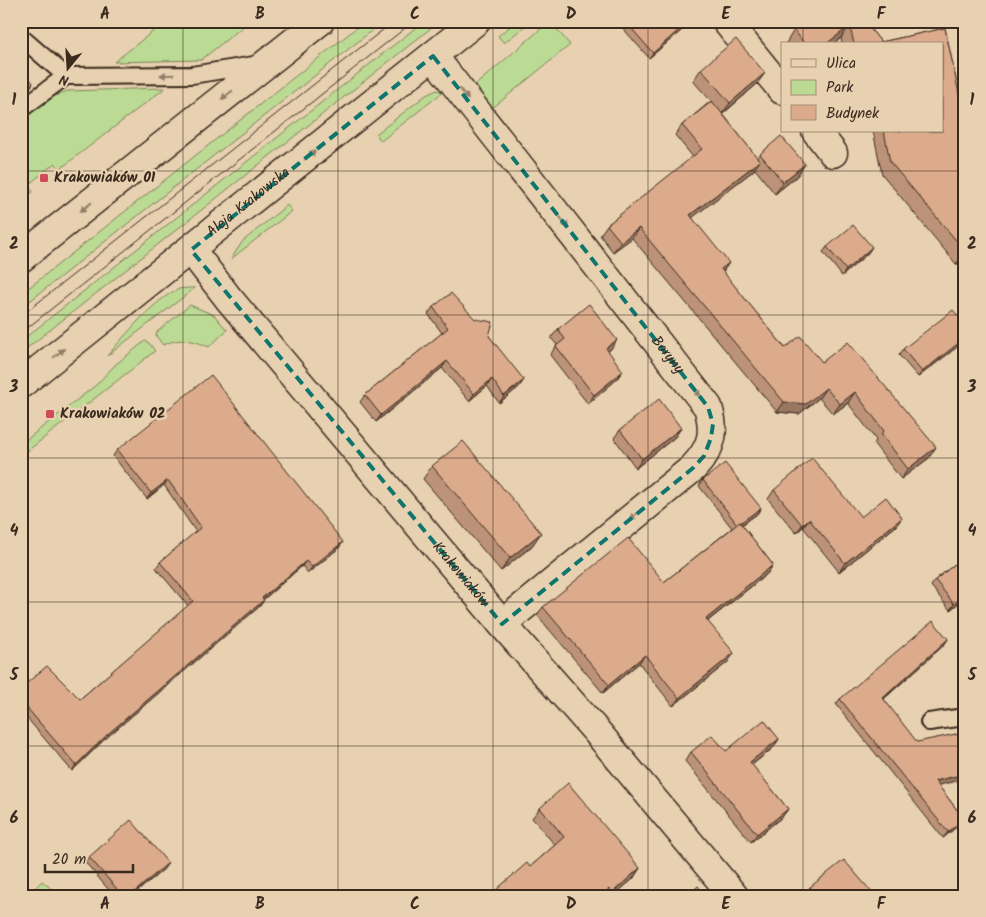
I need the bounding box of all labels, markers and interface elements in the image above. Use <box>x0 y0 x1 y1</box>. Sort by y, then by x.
text: A <box>100 2 110 27</box>
text: B <box>255 2 265 27</box>
text: C <box>410 2 420 27</box>
text: D <box>566 2 577 27</box>
text: E <box>722 2 732 27</box>
text: F <box>877 2 887 27</box>
north arrow <box>42 42 92 92</box>
legend <box>781 42 944 132</box>
text: Ulica <box>826 52 856 76</box>
text: N <box>57 68 72 91</box>
one-way arrow <box>158 71 174 79</box>
text: Park <box>826 76 854 100</box>
one-way arrow <box>458 87 469 100</box>
text: 1 <box>12 88 17 113</box>
text: 1 <box>970 88 975 113</box>
one-way arrow <box>220 90 234 100</box>
text: Budynek <box>826 102 880 126</box>
one-way arrow <box>303 149 316 160</box>
street label: Aleja Krakowska <box>201 161 296 244</box>
place label: Krakowiaków 01 <box>54 166 156 190</box>
marker: Krakowiaków 01 <box>38 172 50 184</box>
one-way arrow <box>80 201 93 212</box>
one-way arrow <box>558 215 569 228</box>
text: 2 <box>9 232 19 257</box>
text: 2 <box>967 232 977 257</box>
street label: Boryny <box>645 331 691 380</box>
one-way arrow <box>52 348 65 359</box>
text: 3 <box>9 375 19 400</box>
text: 3 <box>967 375 977 400</box>
one-way arrow <box>691 384 701 398</box>
place label: Krakowiaków 02 <box>60 402 166 426</box>
marker: Krakowiaków 02 <box>44 408 56 420</box>
one-way arrow <box>628 510 641 521</box>
text: 4 <box>10 519 19 544</box>
text: 4 <box>968 519 977 544</box>
street label: Krakowiaków <box>426 537 496 613</box>
text: 5 <box>9 663 20 688</box>
text: 5 <box>967 663 978 688</box>
text: 6 <box>10 806 19 831</box>
text: 6 <box>968 806 977 831</box>
scale bar <box>45 842 132 874</box>
text: 20 m <box>52 848 86 872</box>
text: A <box>100 892 110 917</box>
text: B <box>255 892 265 917</box>
text: C <box>410 892 420 917</box>
text: D <box>566 892 577 917</box>
text: E <box>722 892 732 917</box>
text: F <box>877 892 887 917</box>

